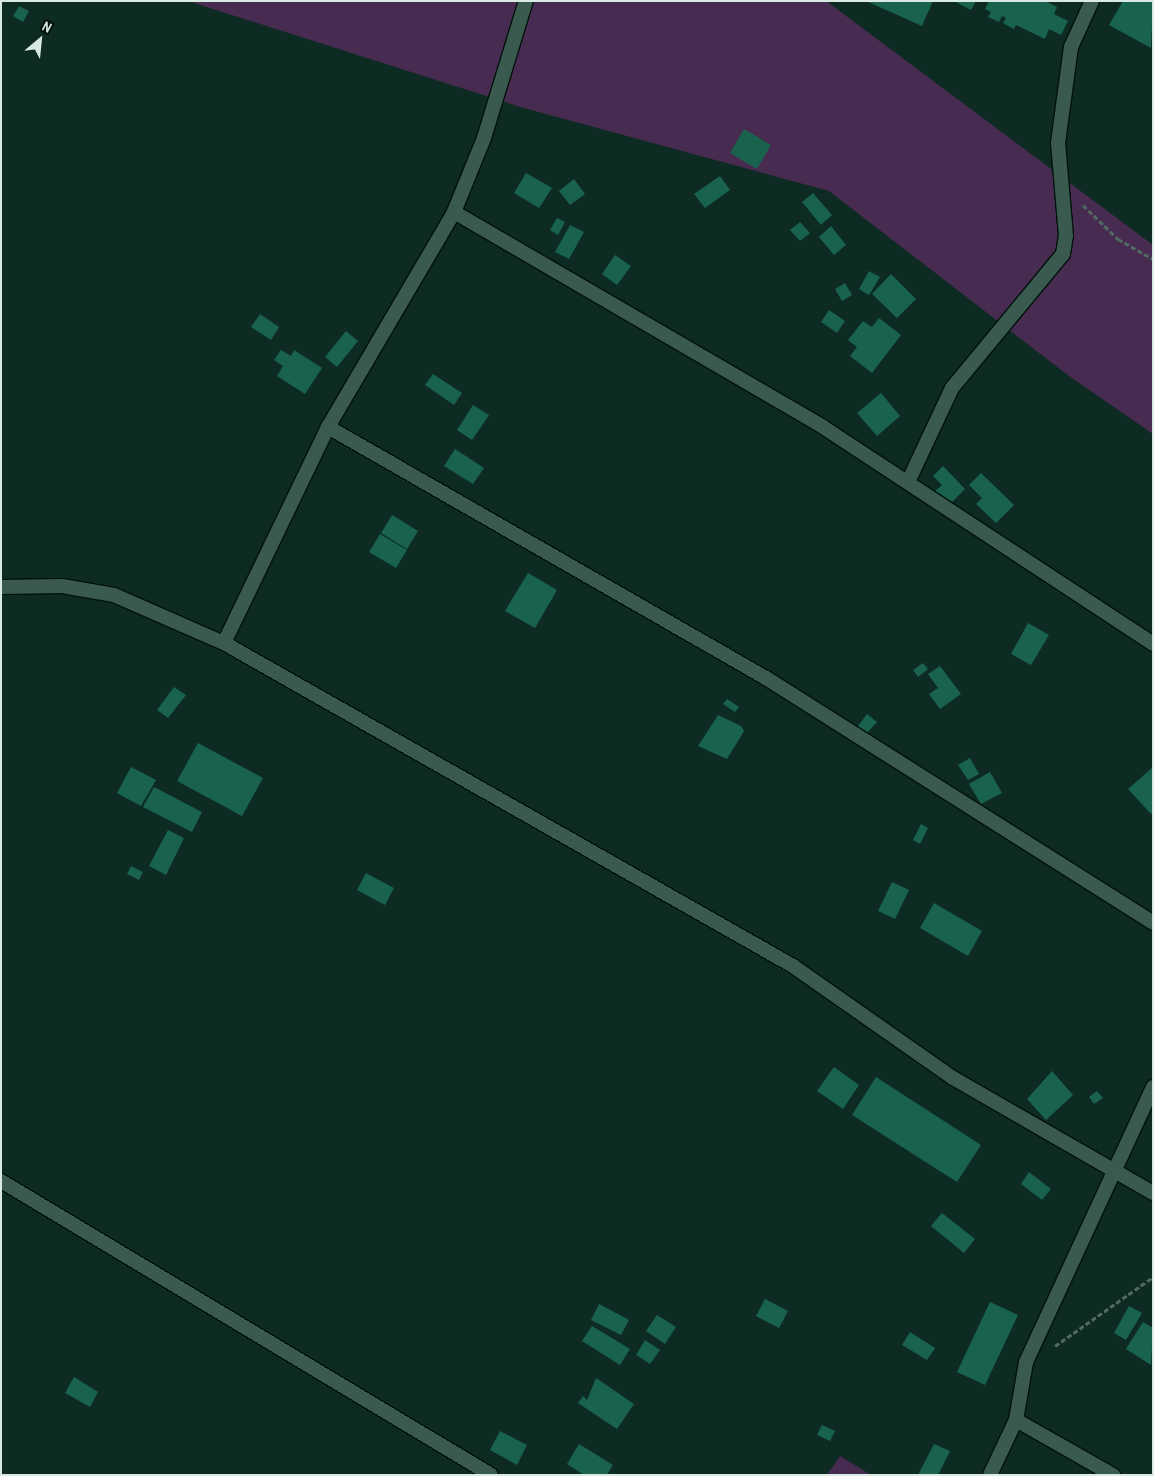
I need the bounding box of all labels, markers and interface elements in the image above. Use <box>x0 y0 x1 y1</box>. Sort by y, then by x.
north arrow <box>15 15 65 65</box>
text: N <box>39 17 55 37</box>

